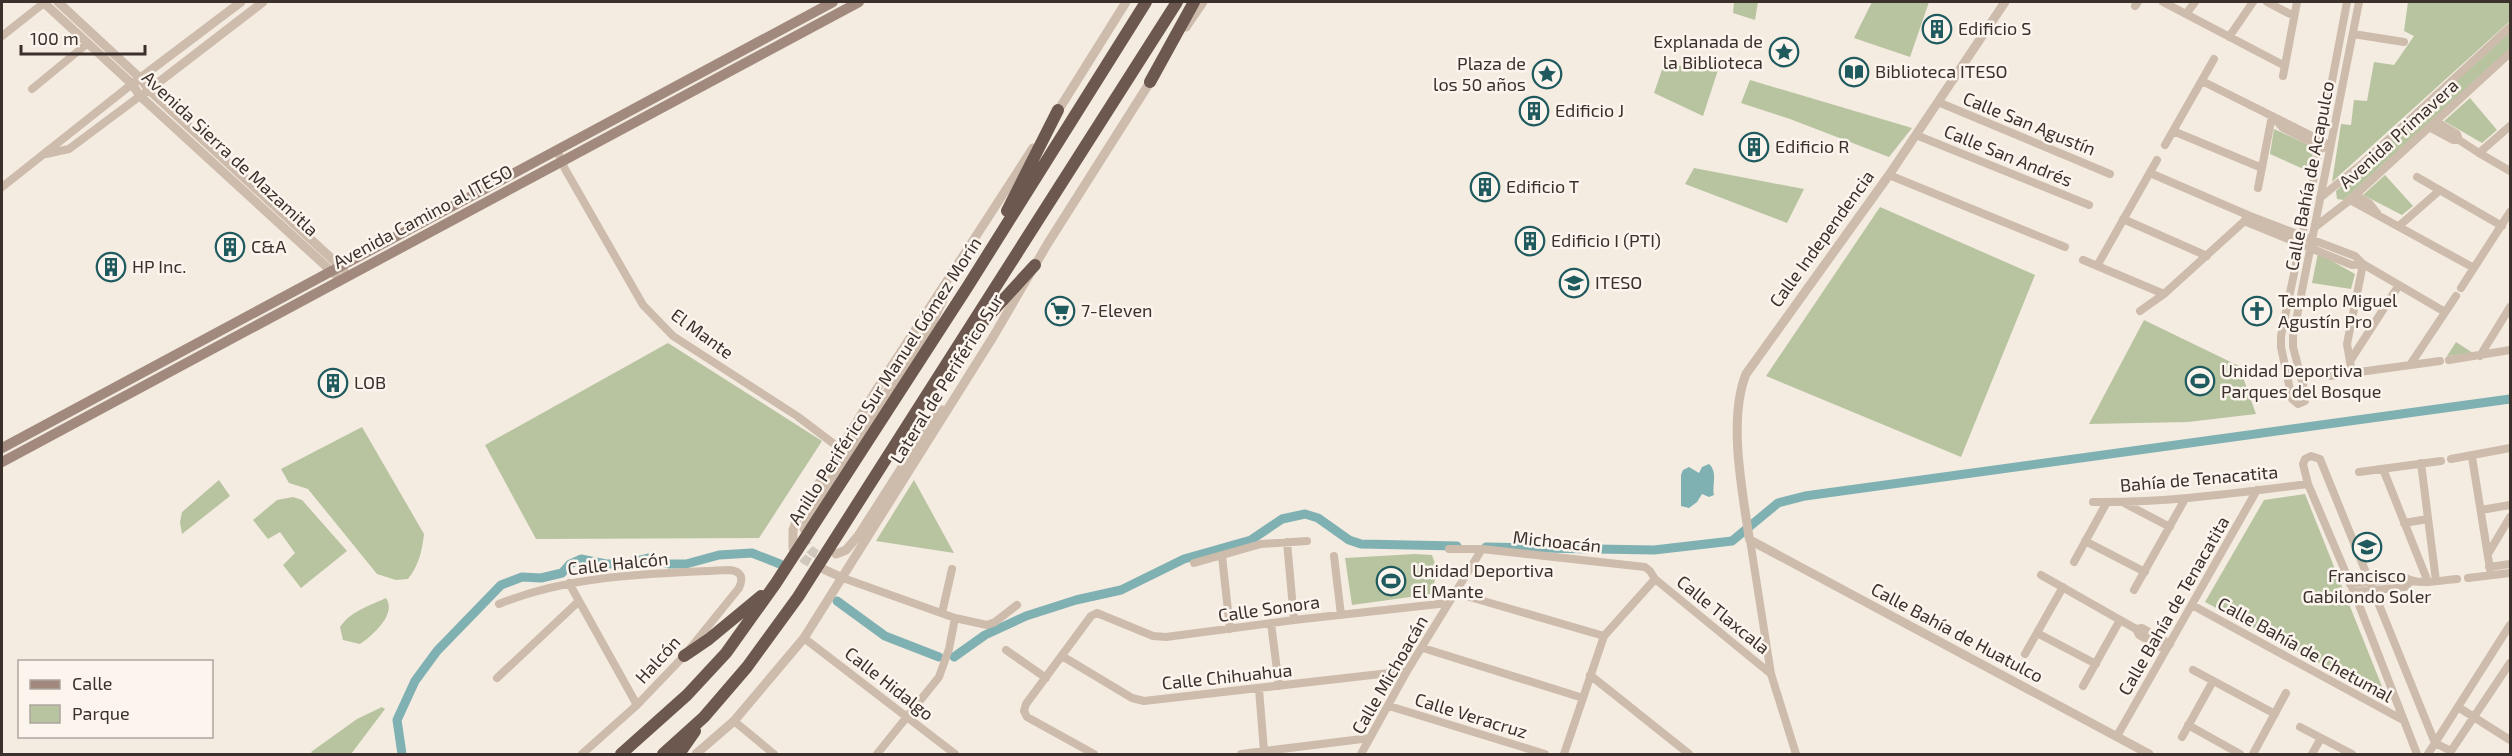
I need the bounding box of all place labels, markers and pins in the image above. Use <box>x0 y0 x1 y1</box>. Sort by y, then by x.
building icon: Edificio S <box>1921 13 1953 45</box>
place label: Edificio S <box>1958 17 2031 39</box>
place label: Explanada de la Biblioteca <box>1653 30 1763 73</box>
place icon: Explanada de la Biblioteca <box>1768 36 1800 68</box>
place label: Plaza de los 50 años <box>1433 52 1526 95</box>
library icon: Biblioteca ITESO <box>1838 56 1870 88</box>
place icon: Plaza de los 50 años <box>1531 58 1563 90</box>
place label: Biblioteca ITESO <box>1875 60 2008 82</box>
building icon: Edificio J <box>1518 95 1550 127</box>
place label: Edificio J <box>1555 99 1624 121</box>
building icon: Edificio R <box>1738 131 1770 163</box>
place label: Edificio R <box>1775 135 1849 157</box>
building icon: Edificio T <box>1469 171 1501 203</box>
place label: Edificio T <box>1506 175 1580 197</box>
building icon: Edificio I (PTI) <box>1514 225 1546 257</box>
place label: Edificio I (PTI) <box>1551 229 1661 251</box>
building icon: C&A <box>214 231 246 263</box>
place label: C&A <box>251 235 287 257</box>
building icon: HP Inc. <box>95 251 127 283</box>
place label: HP Inc. <box>132 255 186 277</box>
school or university icon: ITESO <box>1558 267 1590 299</box>
place label: ITESO <box>1595 271 1642 293</box>
place label: Templo Miguel Agustín Pro <box>2278 289 2398 332</box>
supermarket icon: 7-Eleven <box>1044 295 1076 327</box>
church icon: Templo Miguel Agustín Pro <box>2241 295 2273 327</box>
place label: 7-Eleven <box>1081 299 1153 321</box>
place label: Unidad Deportiva Parques del Bosque <box>2221 359 2381 402</box>
sports icon: Unidad Deportiva Parques del Bosque <box>2184 365 2216 397</box>
building icon: LOB <box>317 367 349 399</box>
place label: LOB <box>354 371 386 393</box>
school or university icon: Francisco Gabilondo Soler <box>2351 531 2383 563</box>
place label: Unidad Deportiva El Mante <box>1412 559 1554 602</box>
place label: Francisco Gabilondo Soler <box>2302 564 2432 607</box>
sports icon: Unidad Deportiva El Mante <box>1375 565 1407 597</box>

